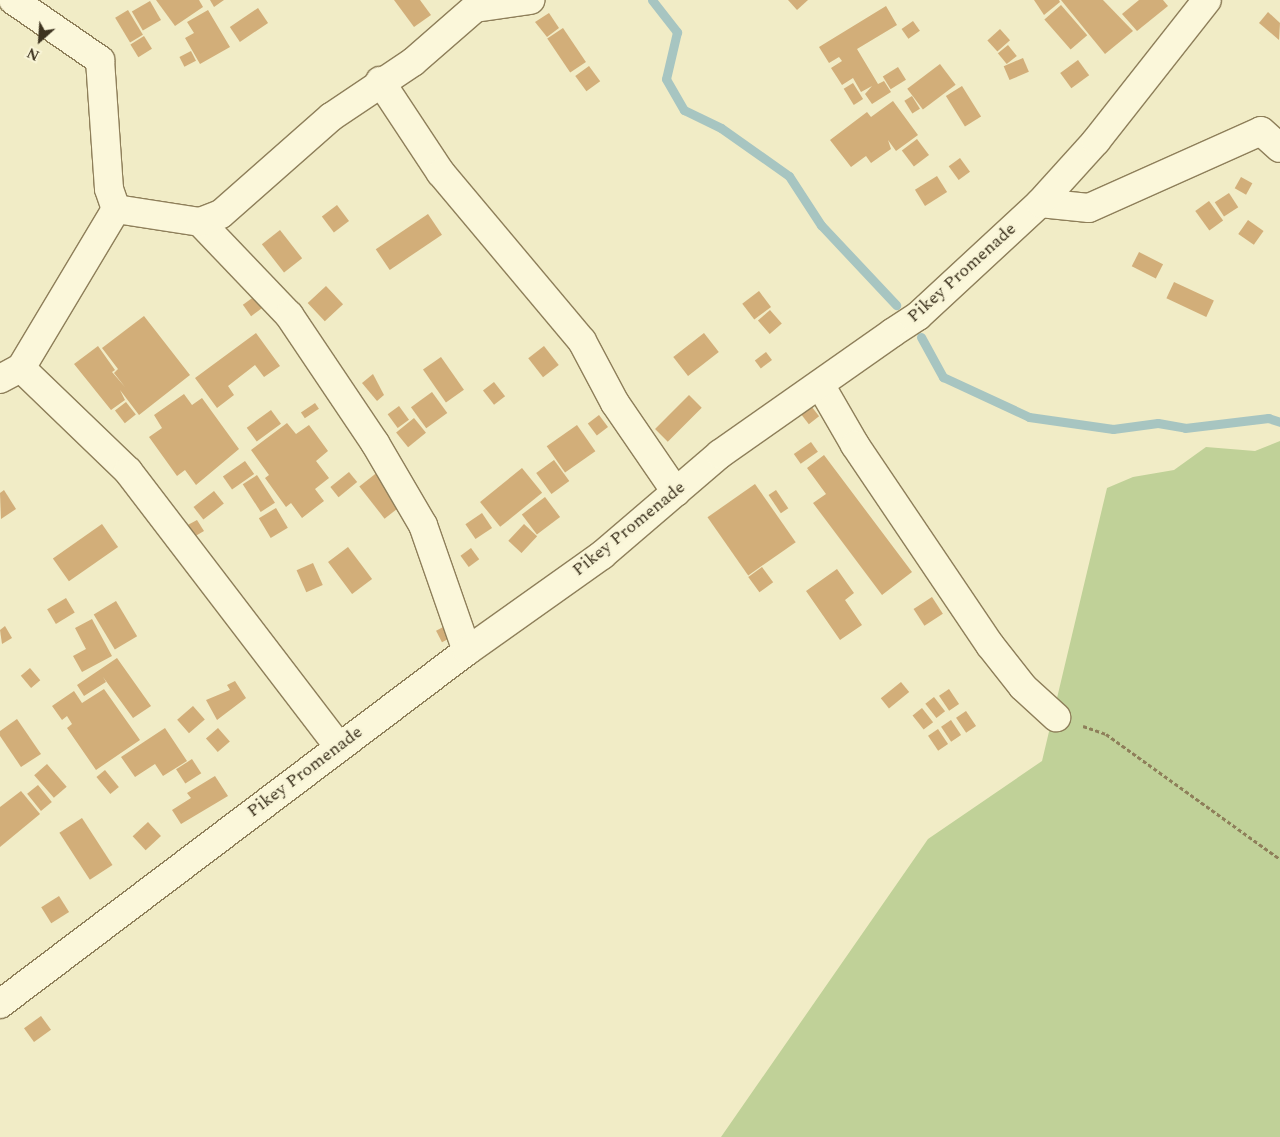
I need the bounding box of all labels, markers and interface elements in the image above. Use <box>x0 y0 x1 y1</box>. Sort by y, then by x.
north arrow <box>15 15 65 65</box>
text: N <box>23 42 43 66</box>
street label: Pikey Promenade <box>903 218 1021 328</box>
street label: Pikey Promenade <box>568 477 690 581</box>
street label: Pikey Promenade <box>243 722 367 822</box>

